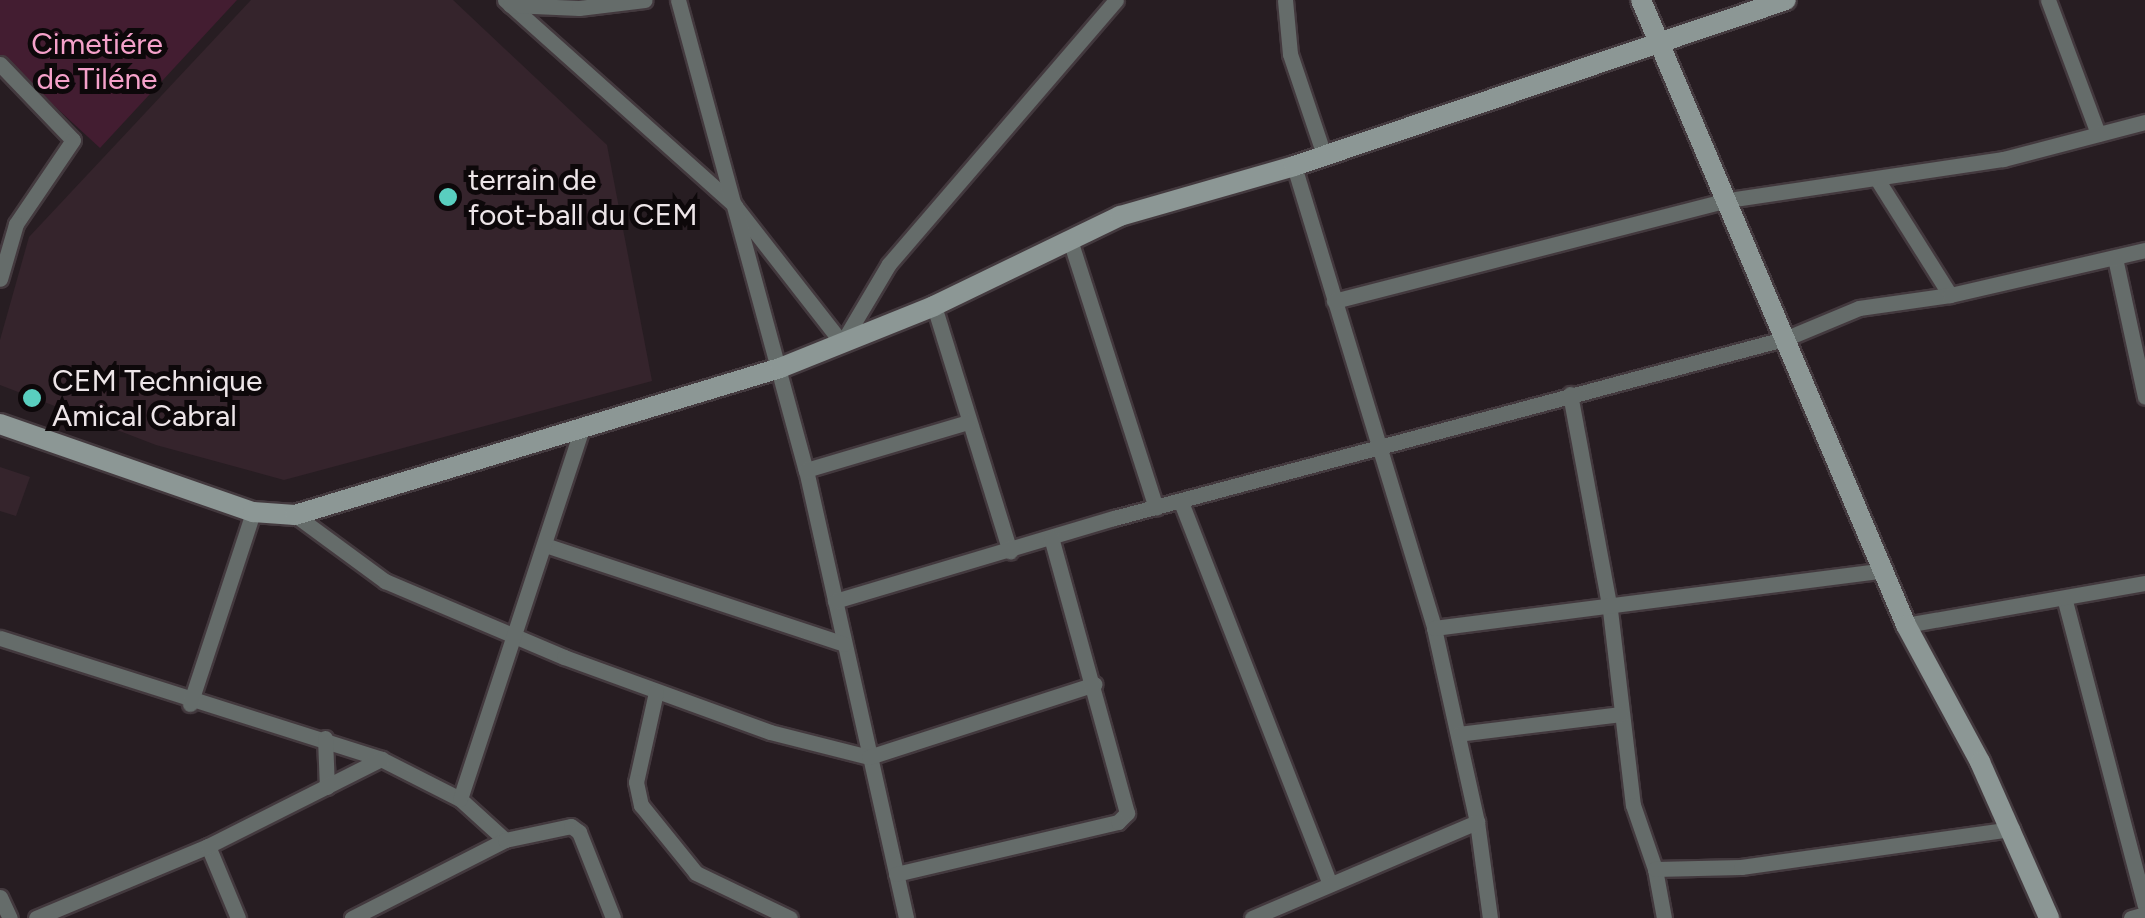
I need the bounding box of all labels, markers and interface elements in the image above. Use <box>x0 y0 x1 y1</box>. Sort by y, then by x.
park label: Cimetiére de Tiléne <box>31 26 163 96</box>
place label: terrain de foot-ball du CEM <box>468 162 698 232</box>
marker: terrain de foot-ball du CEM <box>437 186 459 208</box>
place label: CEM Technique Amical Cabral <box>52 363 262 434</box>
marker: CEM Technique Amical Cabral <box>21 387 43 409</box>

